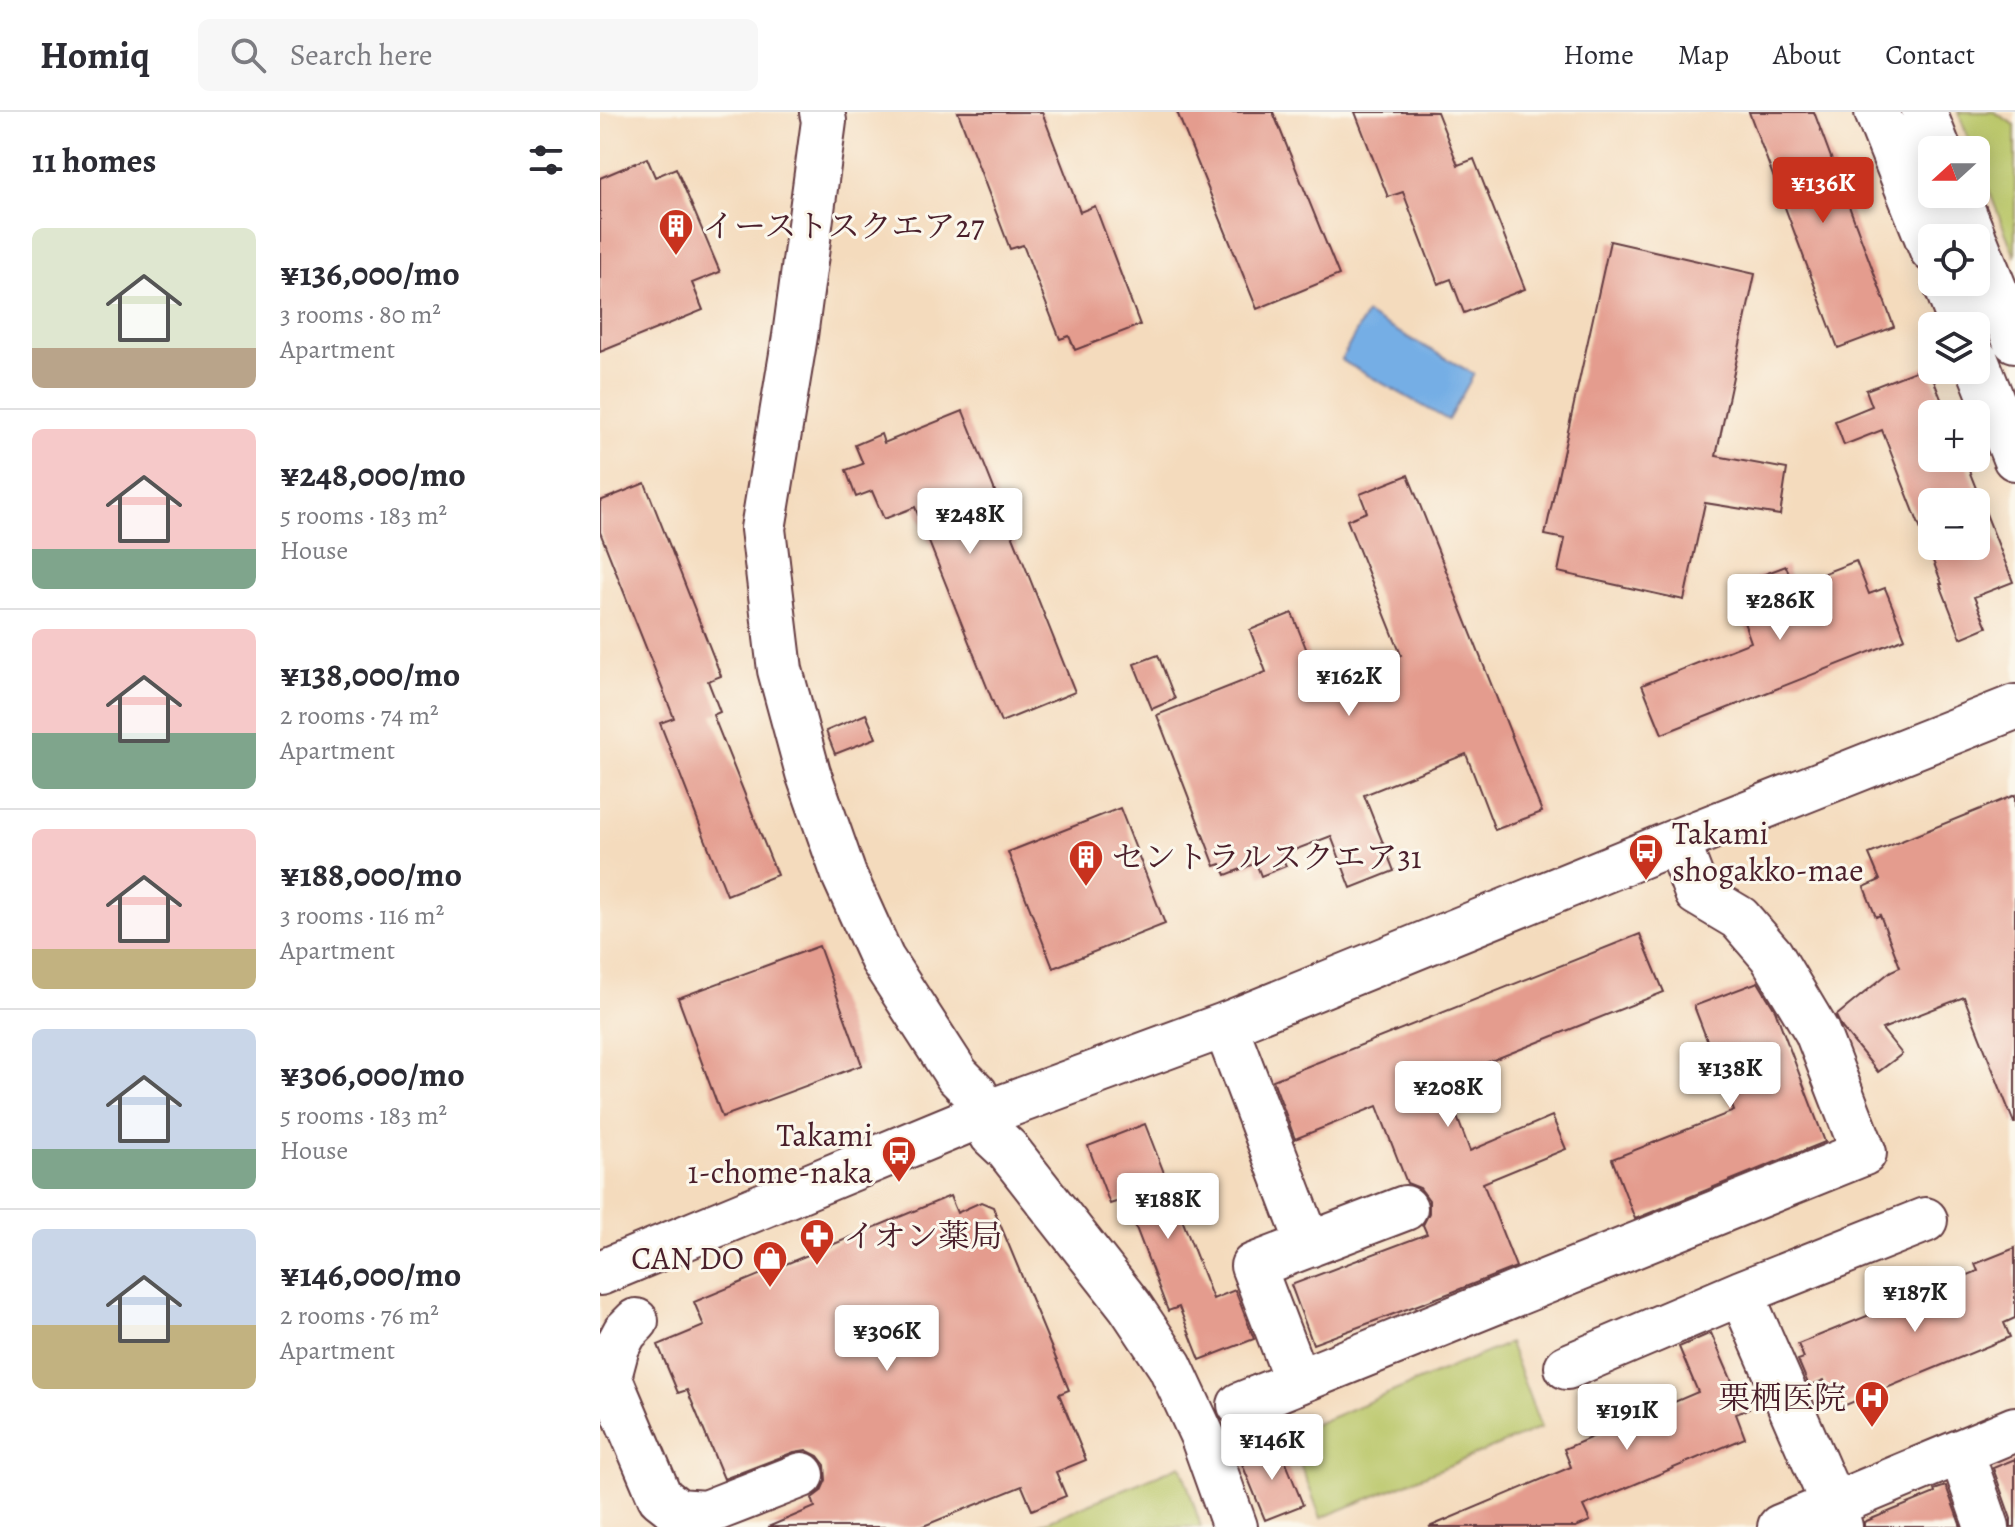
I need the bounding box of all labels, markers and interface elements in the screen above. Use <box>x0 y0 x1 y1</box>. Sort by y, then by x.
search box <box>198 19 758 91</box>
text: Homiq <box>40 29 150 81</box>
icon: search <box>226 33 270 77</box>
text: Search here <box>290 35 433 75</box>
text: Home <box>1563 36 1634 74</box>
text: Map <box>1678 36 1729 74</box>
text: About <box>1773 36 1841 74</box>
text: Contact <box>1885 36 1975 74</box>
north arrow <box>1918 136 1990 208</box>
map controls <box>1918 136 1990 560</box>
text: 11 homes <box>32 137 156 184</box>
icon: filters <box>524 138 568 182</box>
pin: ¥136K <box>1767 157 1879 225</box>
text: ¥136K <box>1791 165 1855 200</box>
place label: イーストスクエア27 <box>702 204 985 248</box>
building icon: イーストスクエア27 <box>657 207 695 257</box>
button: locate <box>1918 224 1990 296</box>
text: ¥136,000/mo <box>280 250 460 297</box>
icon: home <box>96 260 192 356</box>
text: 3 rooms · 80 m² <box>280 297 441 332</box>
button: layers <box>1918 312 1990 384</box>
text: Apartment <box>280 332 395 367</box>
button: + <box>1918 400 1990 472</box>
text: ¥248,000/mo <box>280 451 466 498</box>
icon: home <box>96 461 192 557</box>
pin: ¥248K <box>914 488 1026 556</box>
button: − <box>1918 488 1990 560</box>
text: ¥248K <box>935 496 1005 531</box>
text: 5 rooms · 183 m² <box>280 498 447 533</box>
text: House <box>280 533 348 568</box>
pin: ¥286K <box>1724 574 1836 642</box>
text: ¥286K <box>1745 582 1815 617</box>
pin: ¥162K <box>1293 650 1405 718</box>
text: ¥138,000/mo <box>280 651 460 698</box>
text: ¥162K <box>1316 658 1382 693</box>
icon: home <box>96 661 192 757</box>
text: 2 rooms · 74 m² <box>280 698 439 733</box>
text: Apartment <box>280 733 395 768</box>
place label: Takami shogakko-mae <box>1672 811 1864 892</box>
bus stop icon: Takami shogakko-mae <box>1627 832 1665 882</box>
place label: セントラルスクエア31 <box>1112 835 1422 879</box>
building icon: セントラルスクエア31 <box>1067 838 1105 888</box>
text: ¥188,000/mo <box>280 851 462 898</box>
icon: home <box>96 861 192 957</box>
text: 3 rooms · 116 m² <box>280 898 444 933</box>
text: Apartment <box>280 933 395 968</box>
pin: ¥138K <box>1674 1042 1786 1110</box>
text: ¥138K <box>1698 1050 1762 1085</box>
text: ¥306,000/mo <box>280 1051 465 1098</box>
icon: home <box>96 1061 192 1157</box>
pin: ¥208K <box>1392 1061 1504 1129</box>
text: ¥208K <box>1413 1069 1483 1104</box>
text: 5 rooms · 183 m² <box>280 1098 447 1133</box>
place label: Takami 1-chome-naka <box>688 1113 873 1194</box>
text: House <box>280 1133 348 1168</box>
bus stop icon: Takami 1-chome-naka <box>880 1134 918 1184</box>
pin: ¥188K <box>1112 1173 1224 1241</box>
text: ¥188K <box>1135 1181 1201 1216</box>
place label: イオン薬局 <box>843 1214 1002 1258</box>
pharmacy icon: イオン薬局 <box>798 1217 836 1267</box>
place label: CAN DO <box>631 1236 744 1280</box>
shop icon: CAN DO <box>751 1239 789 1289</box>
text: ¥146,000/mo <box>280 1251 461 1298</box>
icon: home <box>96 1261 192 1357</box>
pin: ¥187K <box>1859 1266 1971 1334</box>
text: ¥187K <box>1883 1274 1947 1309</box>
text: 2 rooms · 76 m² <box>280 1298 439 1333</box>
pin: ¥306K <box>831 1305 943 1373</box>
text: ¥306K <box>853 1313 921 1348</box>
text: Apartment <box>280 1333 395 1368</box>
place label: 栗栖医院 <box>1718 1376 1846 1420</box>
hospital icon: 栗栖医院 <box>1853 1379 1891 1429</box>
pin: ¥191K <box>1571 1384 1683 1452</box>
text: ¥191K <box>1596 1392 1658 1427</box>
pin: ¥146K <box>1216 1414 1328 1482</box>
text: ¥146K <box>1239 1422 1305 1457</box>

